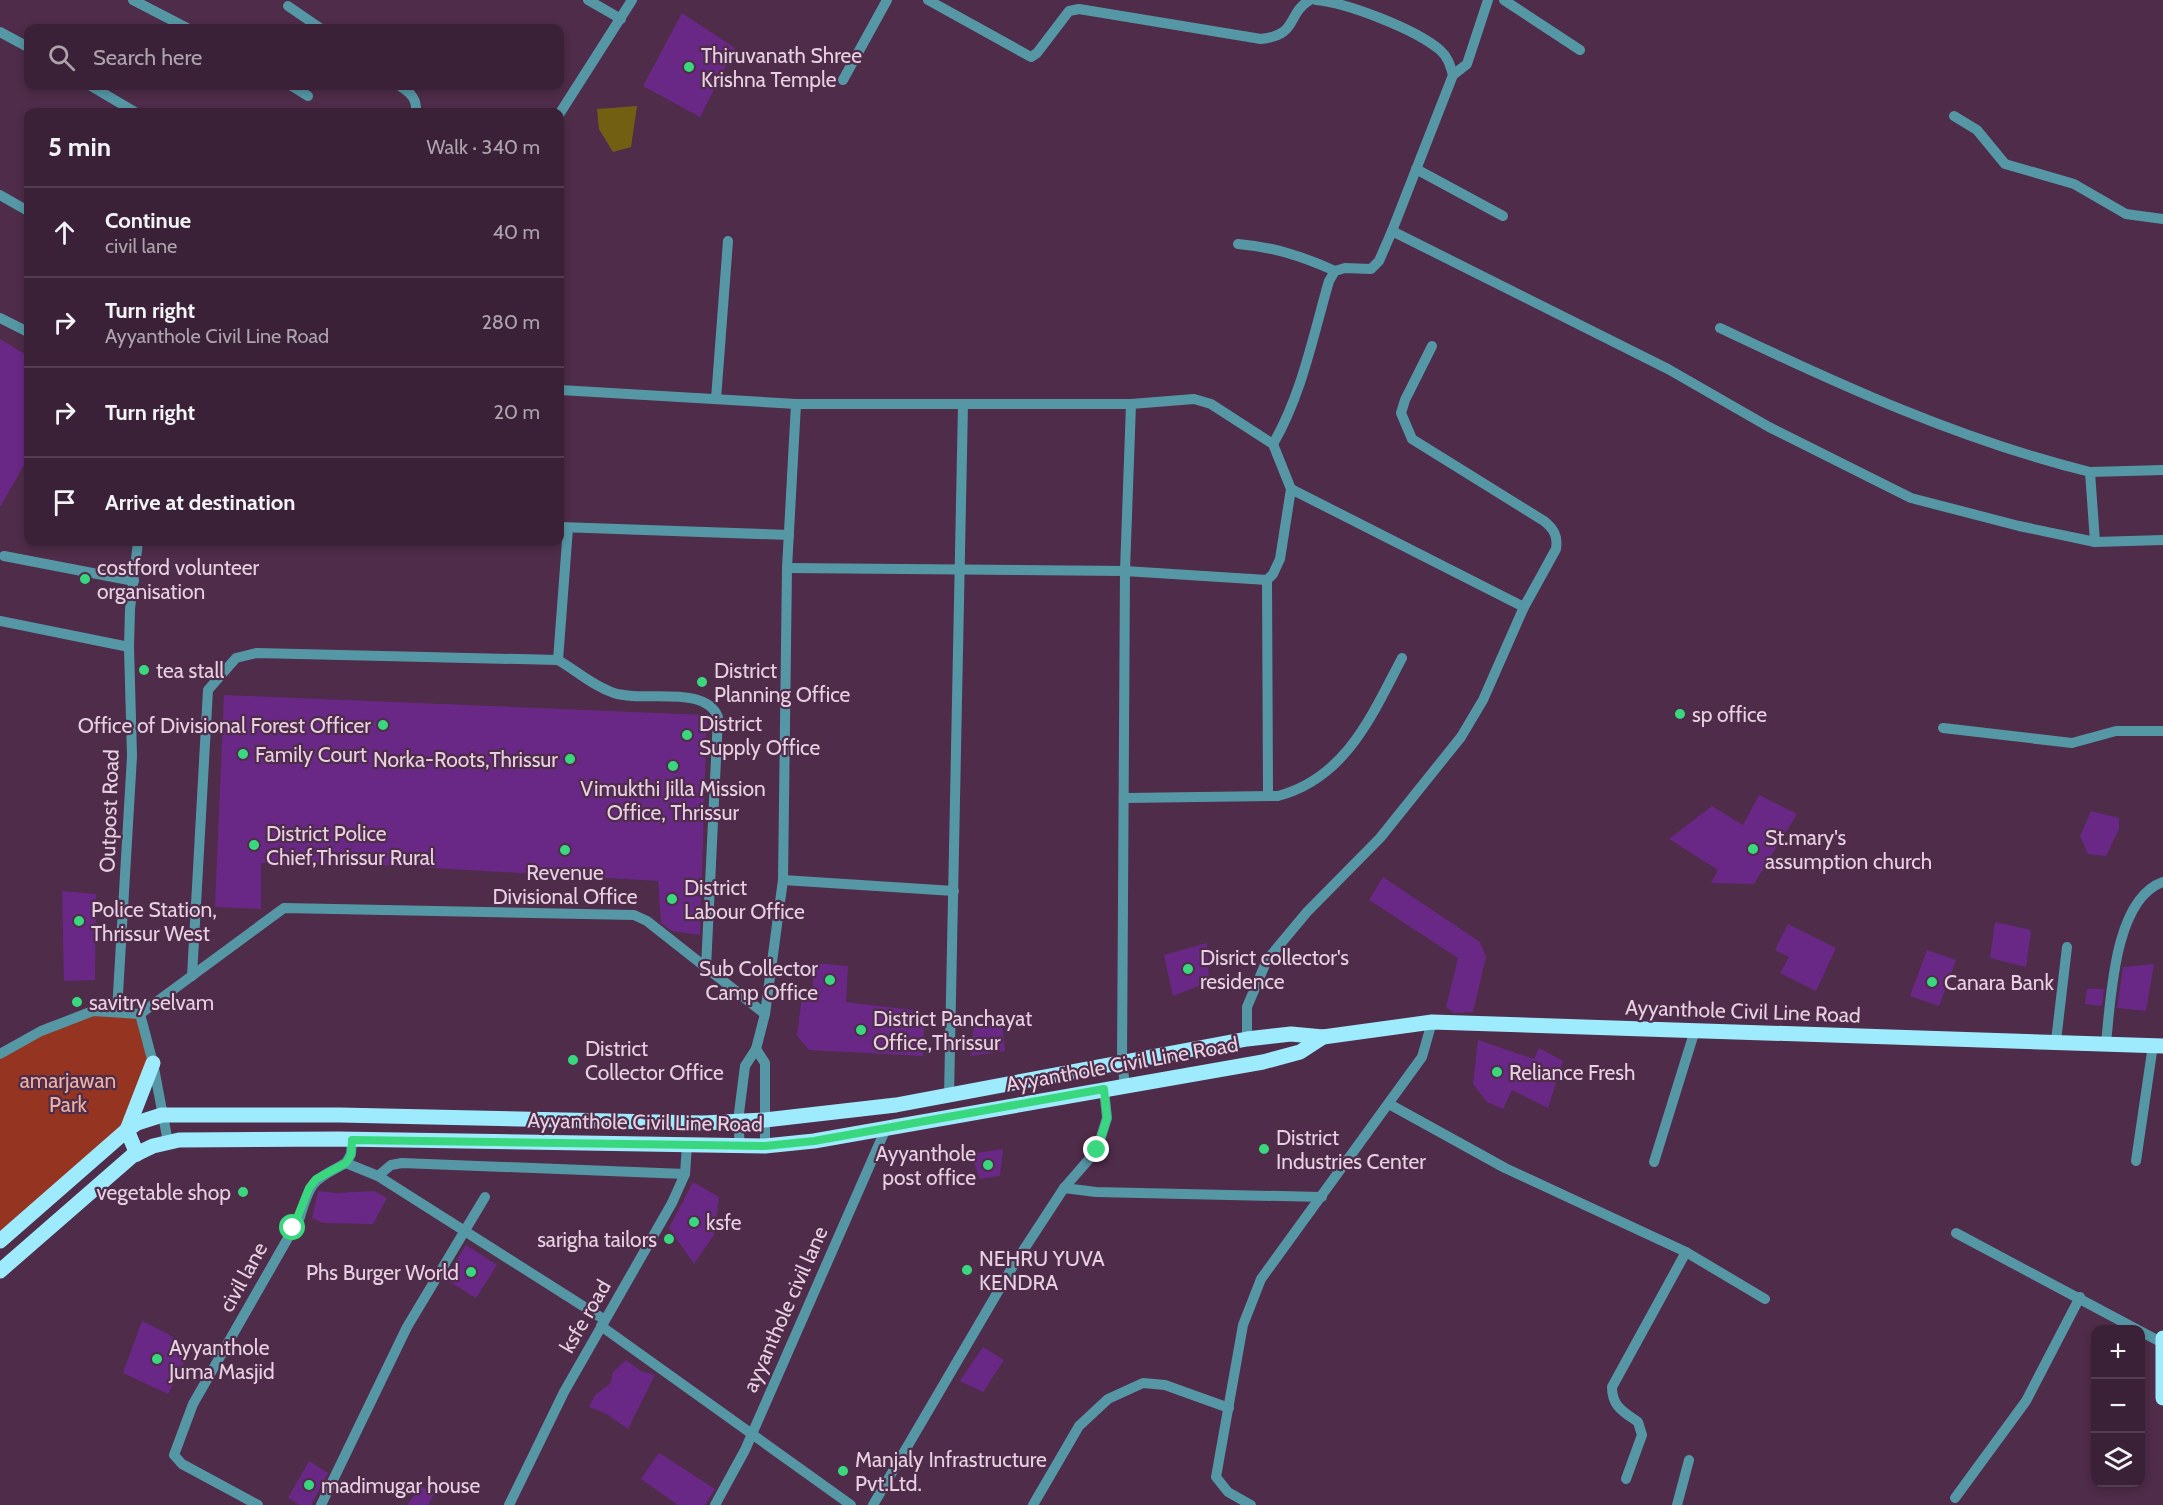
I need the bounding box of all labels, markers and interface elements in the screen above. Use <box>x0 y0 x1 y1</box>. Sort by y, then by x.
search box <box>24 24 564 90</box>
icon: search <box>45 41 78 74</box>
place label: Thiruvanath Shree Krishna Temple <box>701 43 862 92</box>
text: Search here <box>93 44 202 71</box>
marker: Thiruvanath Shree Krishna Temple <box>682 60 696 74</box>
text: 5 min <box>48 131 111 163</box>
text: Walk · 340 m <box>426 135 540 159</box>
text: Continue <box>105 207 191 234</box>
icon: ahead <box>48 216 81 249</box>
text: 40 m <box>492 220 540 244</box>
text: civil lane <box>105 234 177 258</box>
text: Turn right <box>105 297 195 324</box>
icon: right <box>48 306 81 339</box>
text: 280 m <box>481 310 540 334</box>
text: Ayyanthole Civil Line Road <box>105 324 329 348</box>
icon: right <box>48 396 81 429</box>
text: Turn right <box>105 399 195 426</box>
text: 20 m <box>494 400 540 424</box>
icon: arrive <box>48 486 81 519</box>
text: Arrive at destination <box>105 489 295 516</box>
place label: costford volunteer organisation <box>97 555 259 604</box>
marker: costford volunteer organisation <box>78 572 92 586</box>
place label: tea stall <box>156 658 224 683</box>
place label: District Planning Office <box>714 658 851 707</box>
marker: tea stall <box>137 663 151 677</box>
marker: District Planning Office <box>695 675 709 689</box>
place label: sp office <box>1692 702 1767 727</box>
marker: sp office <box>1673 707 1687 721</box>
place label: District Supply Office <box>699 711 820 760</box>
place label: Office of Divisional Forest Officer <box>78 713 371 738</box>
marker: Office of Divisional Forest Officer <box>376 718 390 732</box>
marker: District Supply Office <box>680 728 694 742</box>
place label: Family Court <box>255 742 367 767</box>
marker: Family Court <box>236 747 250 761</box>
place label: Norka-Roots,Thrissur <box>373 747 558 772</box>
street label: Outpost Road <box>94 749 124 873</box>
marker: Norka-Roots,Thrissur <box>563 752 577 766</box>
marker: Vimukthi Jilla Mission Office, Thrissur <box>666 759 680 773</box>
place label: Vimukthi Jilla Mission Office, Thrissur <box>580 776 766 825</box>
place label: District Police Chief,Thrissur Rural <box>266 821 435 870</box>
place label: St.mary's assumption church <box>1765 825 1932 874</box>
marker: District Police Chief,Thrissur Rural <box>247 838 261 852</box>
marker: St.mary's assumption church <box>1746 842 1760 856</box>
marker: Revenue Divisional Office <box>558 843 572 857</box>
place label: Revenue Divisional Office <box>492 860 638 909</box>
place label: District Labour Office <box>684 875 805 924</box>
marker: District Labour Office <box>665 892 679 906</box>
place label: Police Station, Thrissur West <box>91 897 217 946</box>
marker: Police Station, Thrissur West <box>72 914 86 928</box>
place label: Disrict collector's residence <box>1200 945 1349 994</box>
place label: Sub Collector Camp Office <box>699 956 818 1005</box>
marker: Disrict collector's residence <box>1181 962 1195 976</box>
place label: Canara Bank <box>1944 970 2054 995</box>
marker: Sub Collector Camp Office <box>823 973 837 987</box>
marker: Canara Bank <box>1925 975 1939 989</box>
place label: savitry selvam <box>89 990 214 1015</box>
street label: Ayyanthole Civil Line Road <box>1625 994 1861 1028</box>
marker: savitry selvam <box>70 995 84 1009</box>
place label: District Panchayat Office,Thrissur <box>873 1006 1032 1055</box>
marker: District Panchayat Office,Thrissur <box>854 1023 868 1037</box>
street label: Ayyanthole Civil Line Road <box>1004 1031 1240 1097</box>
place label: District Collector Office <box>585 1036 724 1085</box>
marker: District Collector Office <box>566 1053 580 1067</box>
place label: Reliance Fresh <box>1509 1060 1635 1085</box>
marker: Reliance Fresh <box>1490 1065 1504 1079</box>
park label: amarjawan Park <box>20 1068 116 1117</box>
street label: Ayyanthole Civil Line Road <box>527 1107 763 1137</box>
place label: District Industries Center <box>1276 1125 1426 1174</box>
route end <box>1083 1136 1109 1162</box>
place label: Ayyanthole post office <box>876 1141 976 1190</box>
marker: District Industries Center <box>1257 1142 1271 1156</box>
marker: Ayyanthole post office <box>981 1158 995 1172</box>
place label: vegetable shop <box>96 1180 231 1205</box>
marker: vegetable shop <box>236 1185 250 1199</box>
place label: ksfe <box>706 1210 742 1235</box>
route start <box>279 1214 305 1240</box>
marker: ksfe <box>687 1215 701 1229</box>
street label: ayyanthole civil lane <box>737 1222 833 1396</box>
place label: sarigha tailors <box>537 1227 657 1252</box>
marker: sarigha tailors <box>662 1232 676 1246</box>
street label: civil lane <box>214 1238 272 1316</box>
place label: NEHRU YUVA KENDRA <box>979 1246 1105 1295</box>
place label: Phs Burger World <box>306 1260 459 1285</box>
marker: NEHRU YUVA KENDRA <box>960 1263 974 1277</box>
marker: Phs Burger World <box>464 1265 478 1279</box>
street label: ksfe road <box>554 1275 616 1357</box>
map controls <box>2091 1325 2145 1487</box>
button: + <box>2091 1325 2145 1379</box>
place label: Ayyanthole Juma Masjid <box>168 1335 275 1385</box>
marker: Ayyanthole Juma Masjid <box>150 1352 164 1366</box>
button: − <box>2091 1379 2145 1433</box>
button: layers <box>2091 1433 2145 1487</box>
place label: Manjaly Infrastructure Pvt.Ltd. <box>855 1447 1047 1496</box>
marker: Manjaly Infrastructure Pvt.Ltd. <box>836 1464 850 1478</box>
place label: madimugar house <box>321 1473 481 1498</box>
marker: madimugar house <box>302 1478 316 1492</box>

